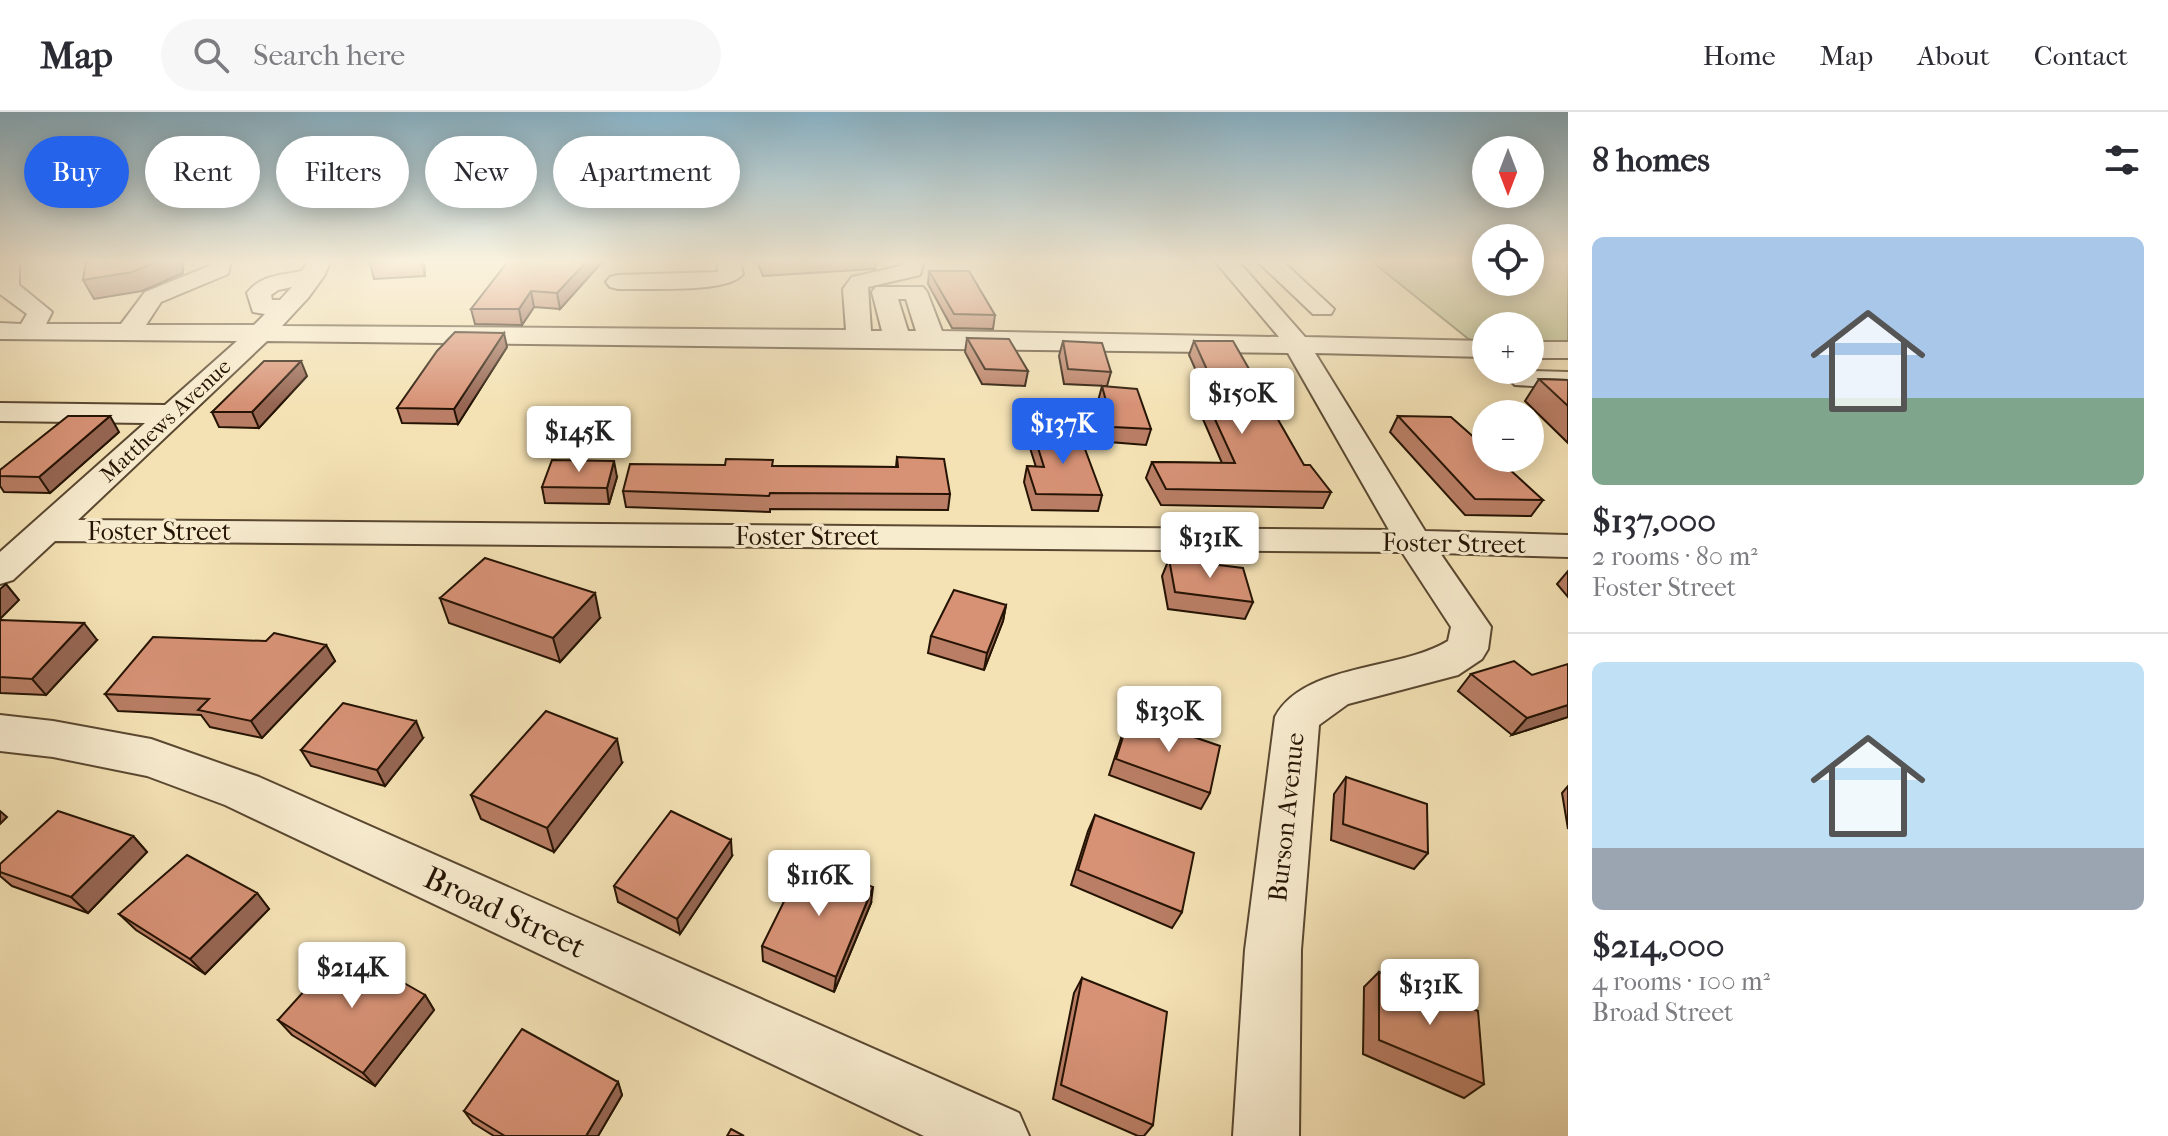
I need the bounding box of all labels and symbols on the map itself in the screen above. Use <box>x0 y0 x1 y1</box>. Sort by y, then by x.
north arrow <box>1472 136 1544 208</box>
street label: Matthews Avenue <box>95 353 236 488</box>
pin: $150K <box>1186 368 1298 436</box>
pin: $137K <box>1007 398 1119 466</box>
pin: $145K <box>523 406 635 474</box>
pin: $131K <box>1154 512 1266 580</box>
street label: Foster Street <box>87 516 232 547</box>
street label: Foster Street <box>735 521 880 552</box>
street label: Foster Street <box>1382 527 1527 560</box>
pin: $130K <box>1113 686 1225 754</box>
street label: Burson Avenue <box>1262 731 1311 903</box>
pin: $116K <box>763 850 875 918</box>
street label: Broad Street <box>418 859 592 966</box>
pin: $214K <box>296 942 408 1010</box>
pin: $131K <box>1374 959 1486 1027</box>

